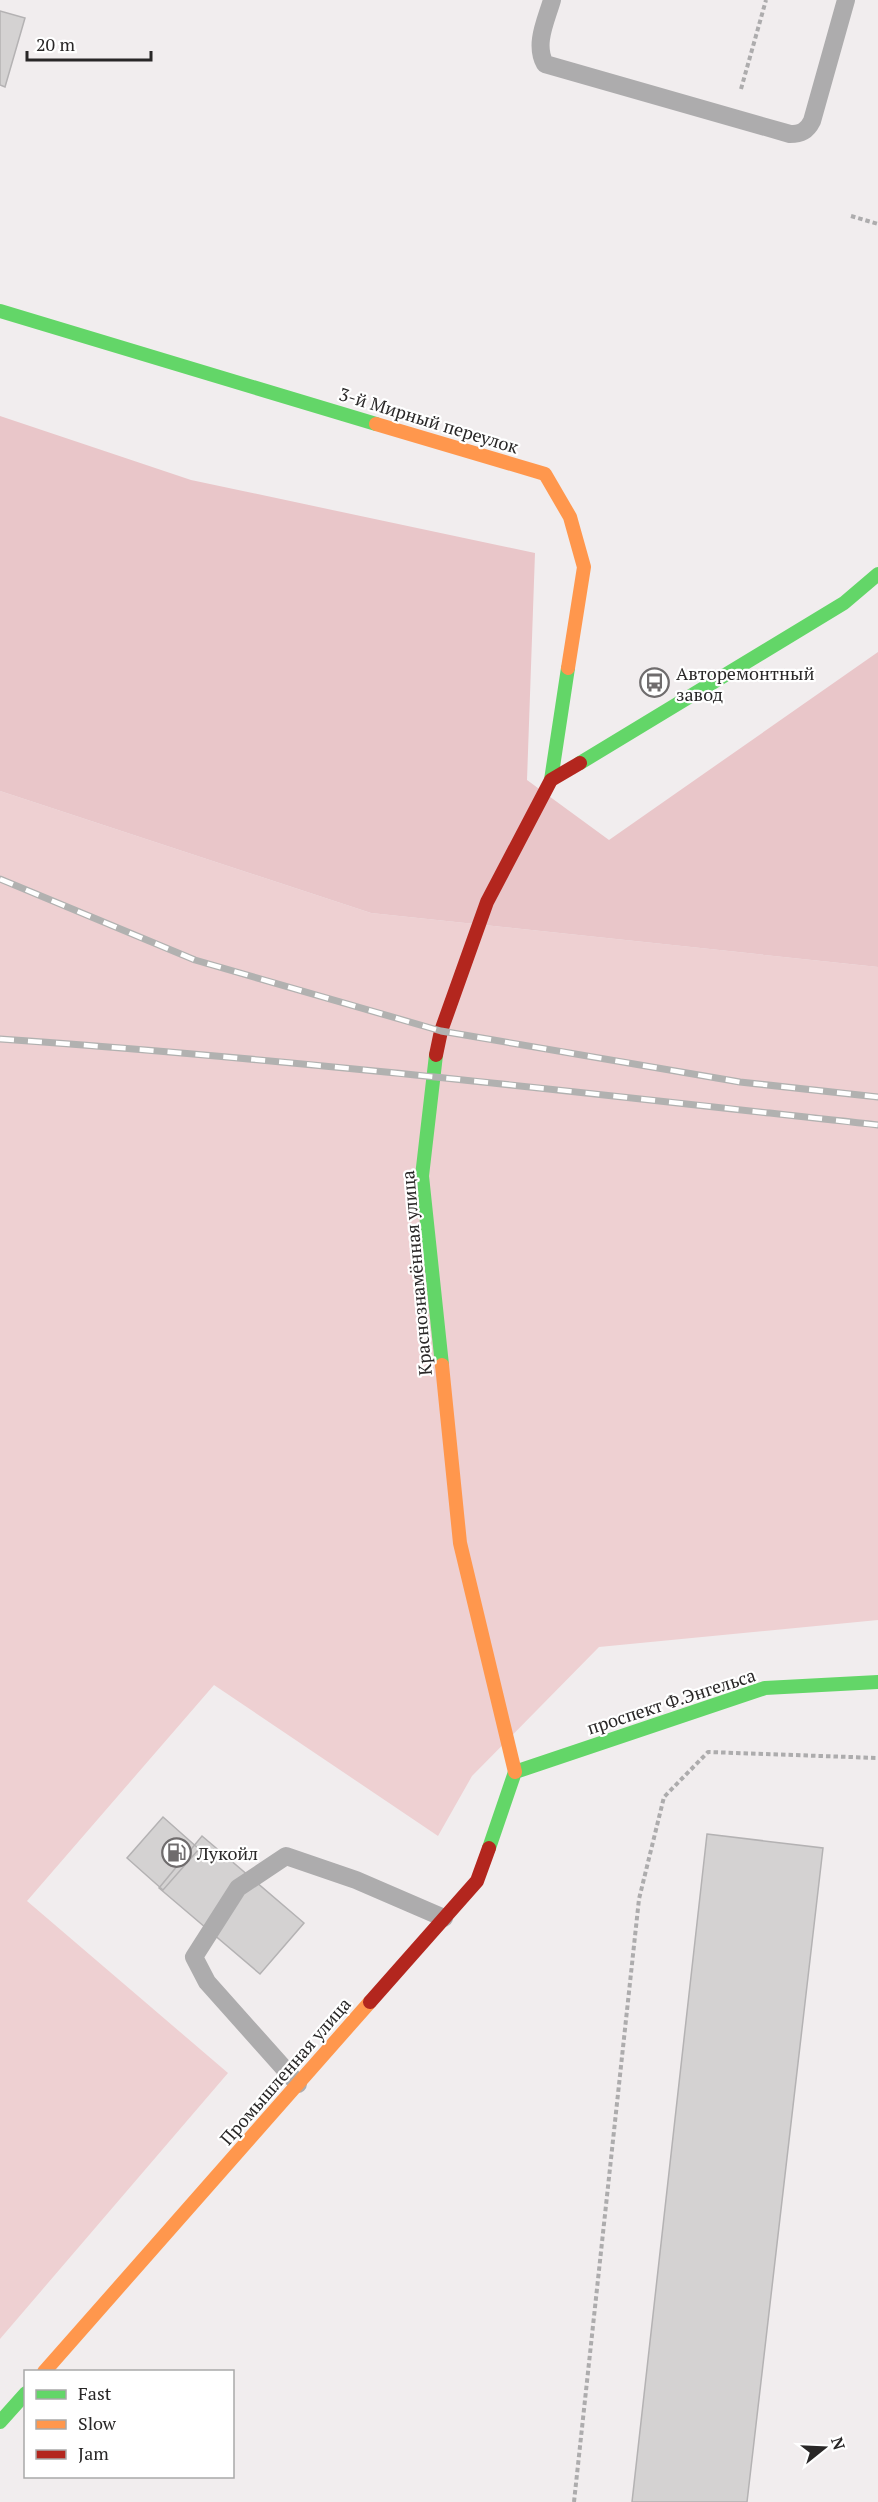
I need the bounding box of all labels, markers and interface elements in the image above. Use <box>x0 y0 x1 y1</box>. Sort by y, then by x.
scale bar <box>27 24 152 62</box>
text: 20 m <box>36 32 76 56</box>
street label: 3-й Мирный переулок <box>336 381 522 459</box>
place label: Авторемонтный завод <box>676 661 814 706</box>
bus stop icon: Авторемонтный завод <box>639 667 671 699</box>
street label: Краснознамённая улица <box>395 1169 437 1377</box>
street label: проспект Ф.Энгельса <box>584 1662 758 1740</box>
fuel station icon: Лукойл <box>160 1837 192 1869</box>
place label: Лукойл <box>196 1841 258 1865</box>
street label: Промышленная улица <box>214 1992 356 2150</box>
legend <box>24 2370 234 2478</box>
text: Fast <box>78 2381 112 2405</box>
text: Slow <box>78 2411 117 2435</box>
north arrow <box>794 2418 854 2478</box>
text: N <box>826 2434 851 2453</box>
text: Jam <box>78 2441 109 2465</box>

